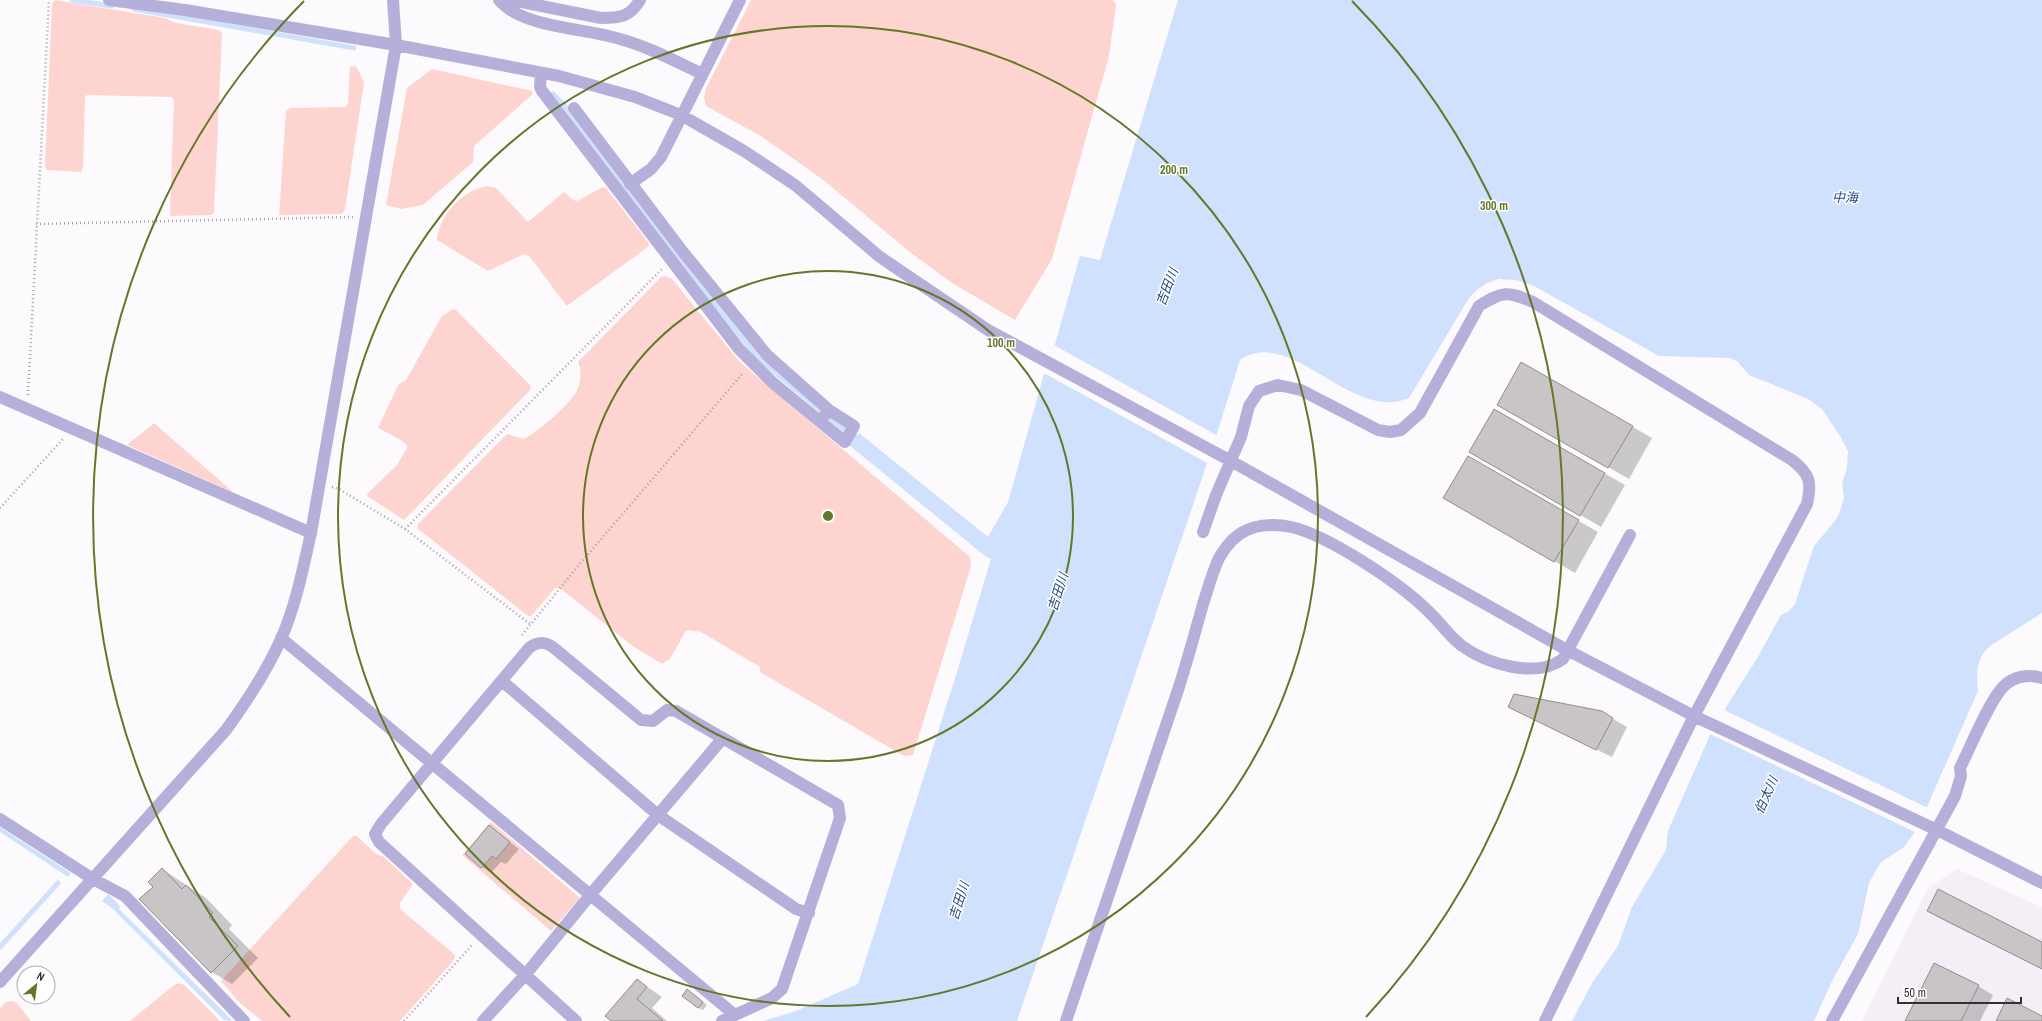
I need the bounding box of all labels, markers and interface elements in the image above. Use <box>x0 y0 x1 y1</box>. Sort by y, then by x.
text: 200 m <box>1160 162 1188 178</box>
water label: 中海 <box>1832 189 1860 206</box>
text: 300 m <box>1480 198 1508 214</box>
water label: 吉田川 <box>1152 264 1183 308</box>
text: 100 m <box>987 335 1015 351</box>
centre of rings <box>821 509 835 523</box>
water label: 吉田川 <box>1044 569 1073 613</box>
water label: 伯太川 <box>1750 772 1783 816</box>
water label: 吉田川 <box>945 878 974 922</box>
north arrow <box>16 965 56 1005</box>
text: N <box>35 969 47 984</box>
scale bar <box>1898 979 2021 1005</box>
text: 50 m <box>1904 985 1926 1001</box>

